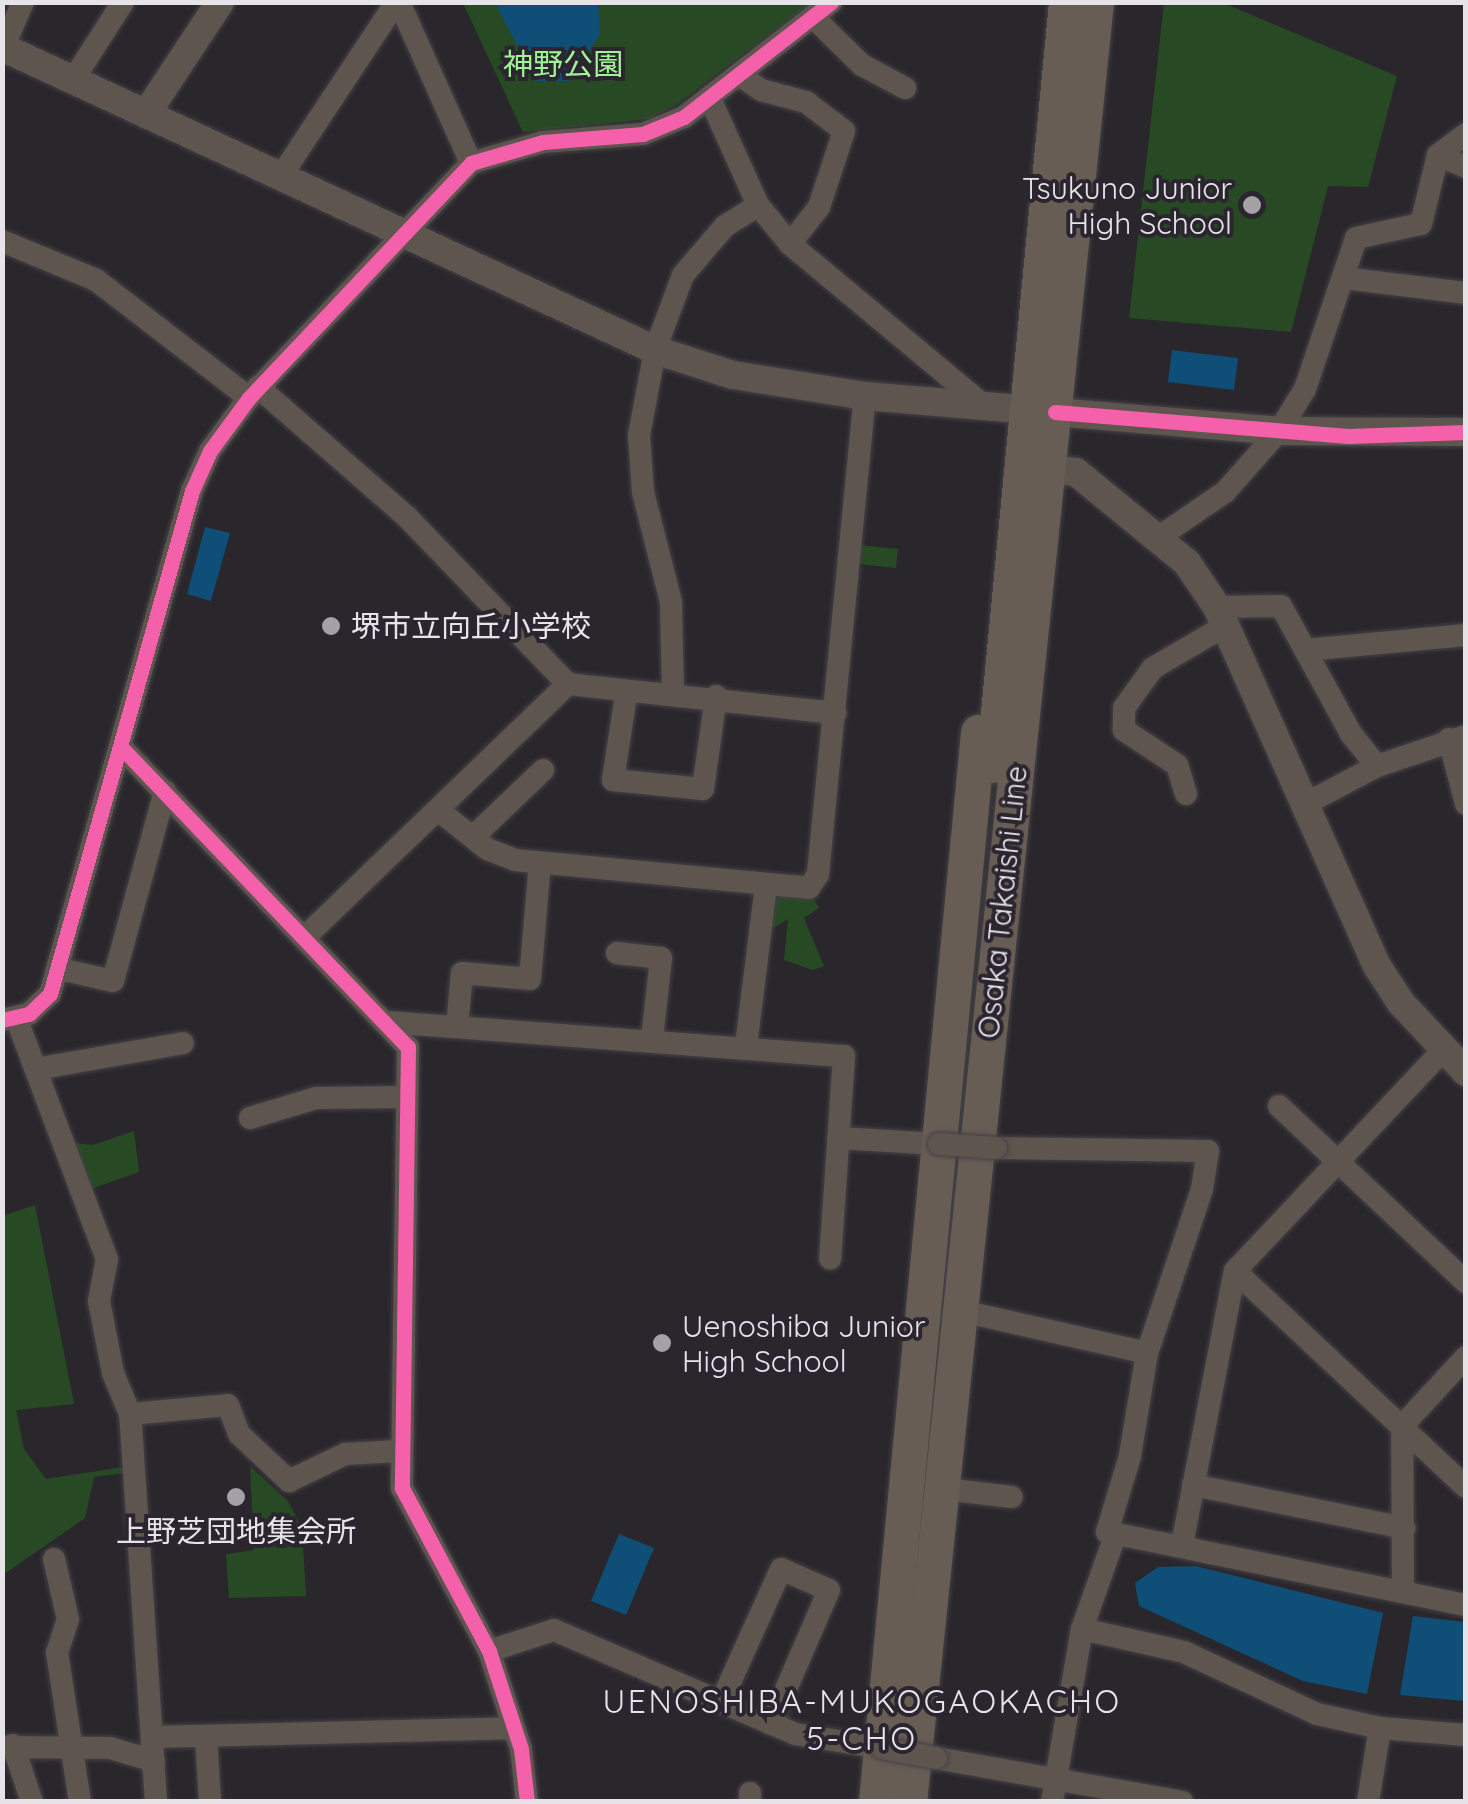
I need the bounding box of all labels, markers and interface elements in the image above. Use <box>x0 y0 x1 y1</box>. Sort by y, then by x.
park label: 神野公園 <box>503 46 623 82</box>
place label: Tsukuno Junior High School <box>1022 170 1232 240</box>
marker: Tsukuno Junior High School <box>1241 194 1263 216</box>
place label: 堺市立向丘小学校 <box>351 608 591 644</box>
marker: 堺市立向丘小学校 <box>320 615 342 637</box>
street label: Osaka Takaishi Line <box>970 764 1034 1040</box>
place label: Uenoshiba Junior High School <box>682 1308 926 1378</box>
marker: Uenoshiba Junior High School <box>651 1332 673 1354</box>
marker: 上野芝団地集会所 <box>225 1486 247 1508</box>
place label: 上野芝団地集会所 <box>116 1513 356 1549</box>
district label: UENOSHIBA-MUKOGAOKACHO 5-CHO <box>602 1683 1122 1758</box>

